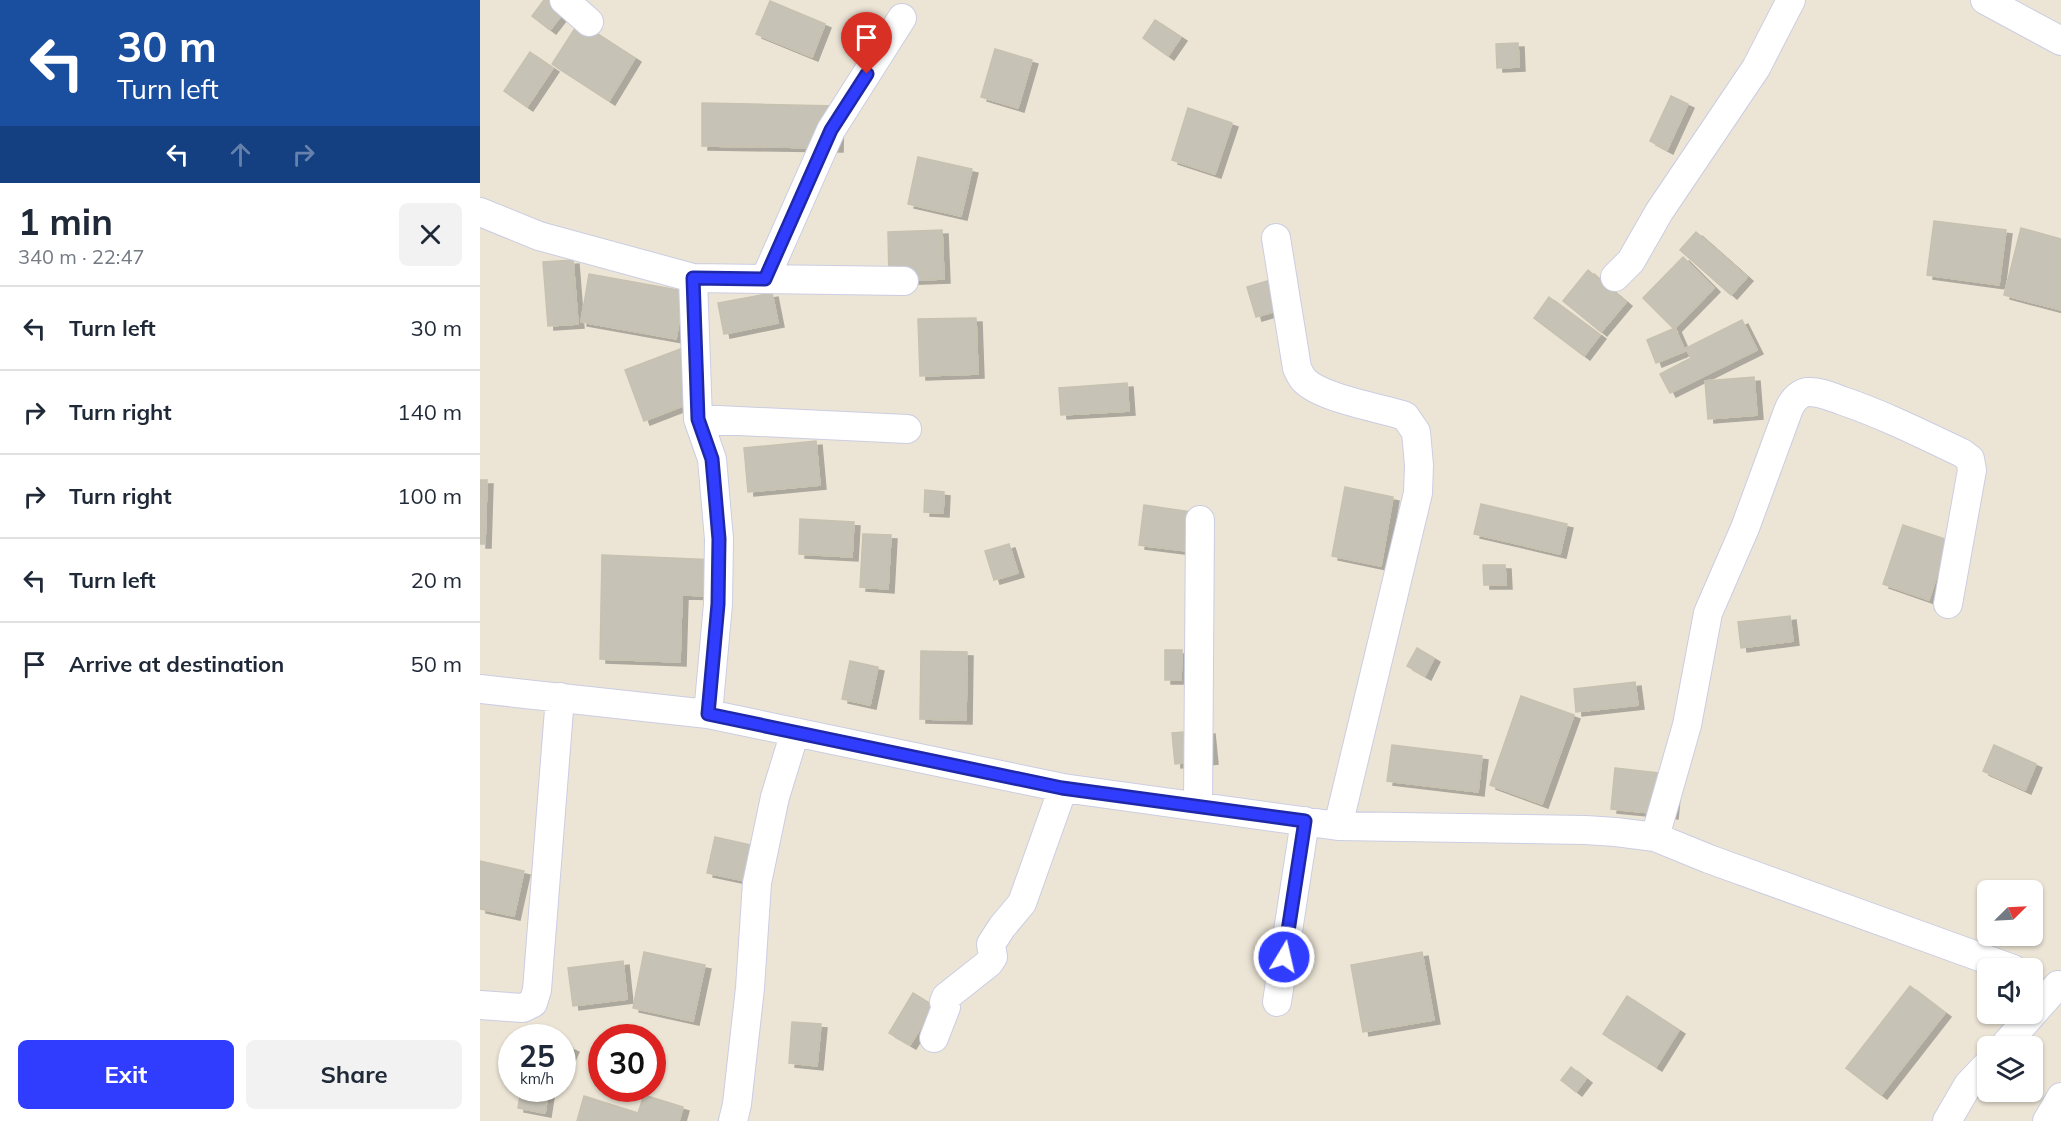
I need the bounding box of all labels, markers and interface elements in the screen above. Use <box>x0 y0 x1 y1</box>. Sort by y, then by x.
pin <box>841 12 892 74</box>
text: 30 m <box>117 20 217 73</box>
icon: arrive <box>850 21 883 54</box>
icon: left <box>18 24 96 102</box>
text: Turn left <box>117 72 219 106</box>
icon: left <box>161 138 194 171</box>
icon: ahead <box>224 138 257 171</box>
icon: right <box>287 138 320 171</box>
text: 1 min <box>18 199 113 244</box>
button: close <box>399 203 462 266</box>
text: 340 m · 22:47 <box>18 244 144 269</box>
icon: left <box>18 312 51 345</box>
text: Turn left <box>69 314 156 342</box>
text: 30 m <box>411 314 462 342</box>
icon: right <box>18 396 51 429</box>
text: Turn right <box>69 398 172 426</box>
text: 140 m <box>397 398 462 426</box>
icon: right <box>18 480 51 513</box>
text: Turn right <box>69 482 172 510</box>
text: 100 m <box>397 482 462 510</box>
icon: left <box>18 564 51 597</box>
text: Turn left <box>69 566 156 594</box>
text: 20 m <box>411 566 462 594</box>
icon: arrive <box>18 648 51 681</box>
text: Arrive at destination <box>69 650 284 678</box>
text: 50 m <box>411 650 462 678</box>
north arrow <box>1977 880 2043 946</box>
map controls <box>1977 880 2043 1102</box>
position arrow <box>1252 925 1316 989</box>
button: sound <box>1977 958 2043 1024</box>
speed limit sign: 30 <box>588 1024 666 1102</box>
button: layers <box>1977 1036 2043 1102</box>
text: 25 <box>519 1037 555 1075</box>
button: Exit <box>18 1040 234 1109</box>
button: Share <box>246 1040 462 1109</box>
text: km/h <box>520 1069 554 1088</box>

